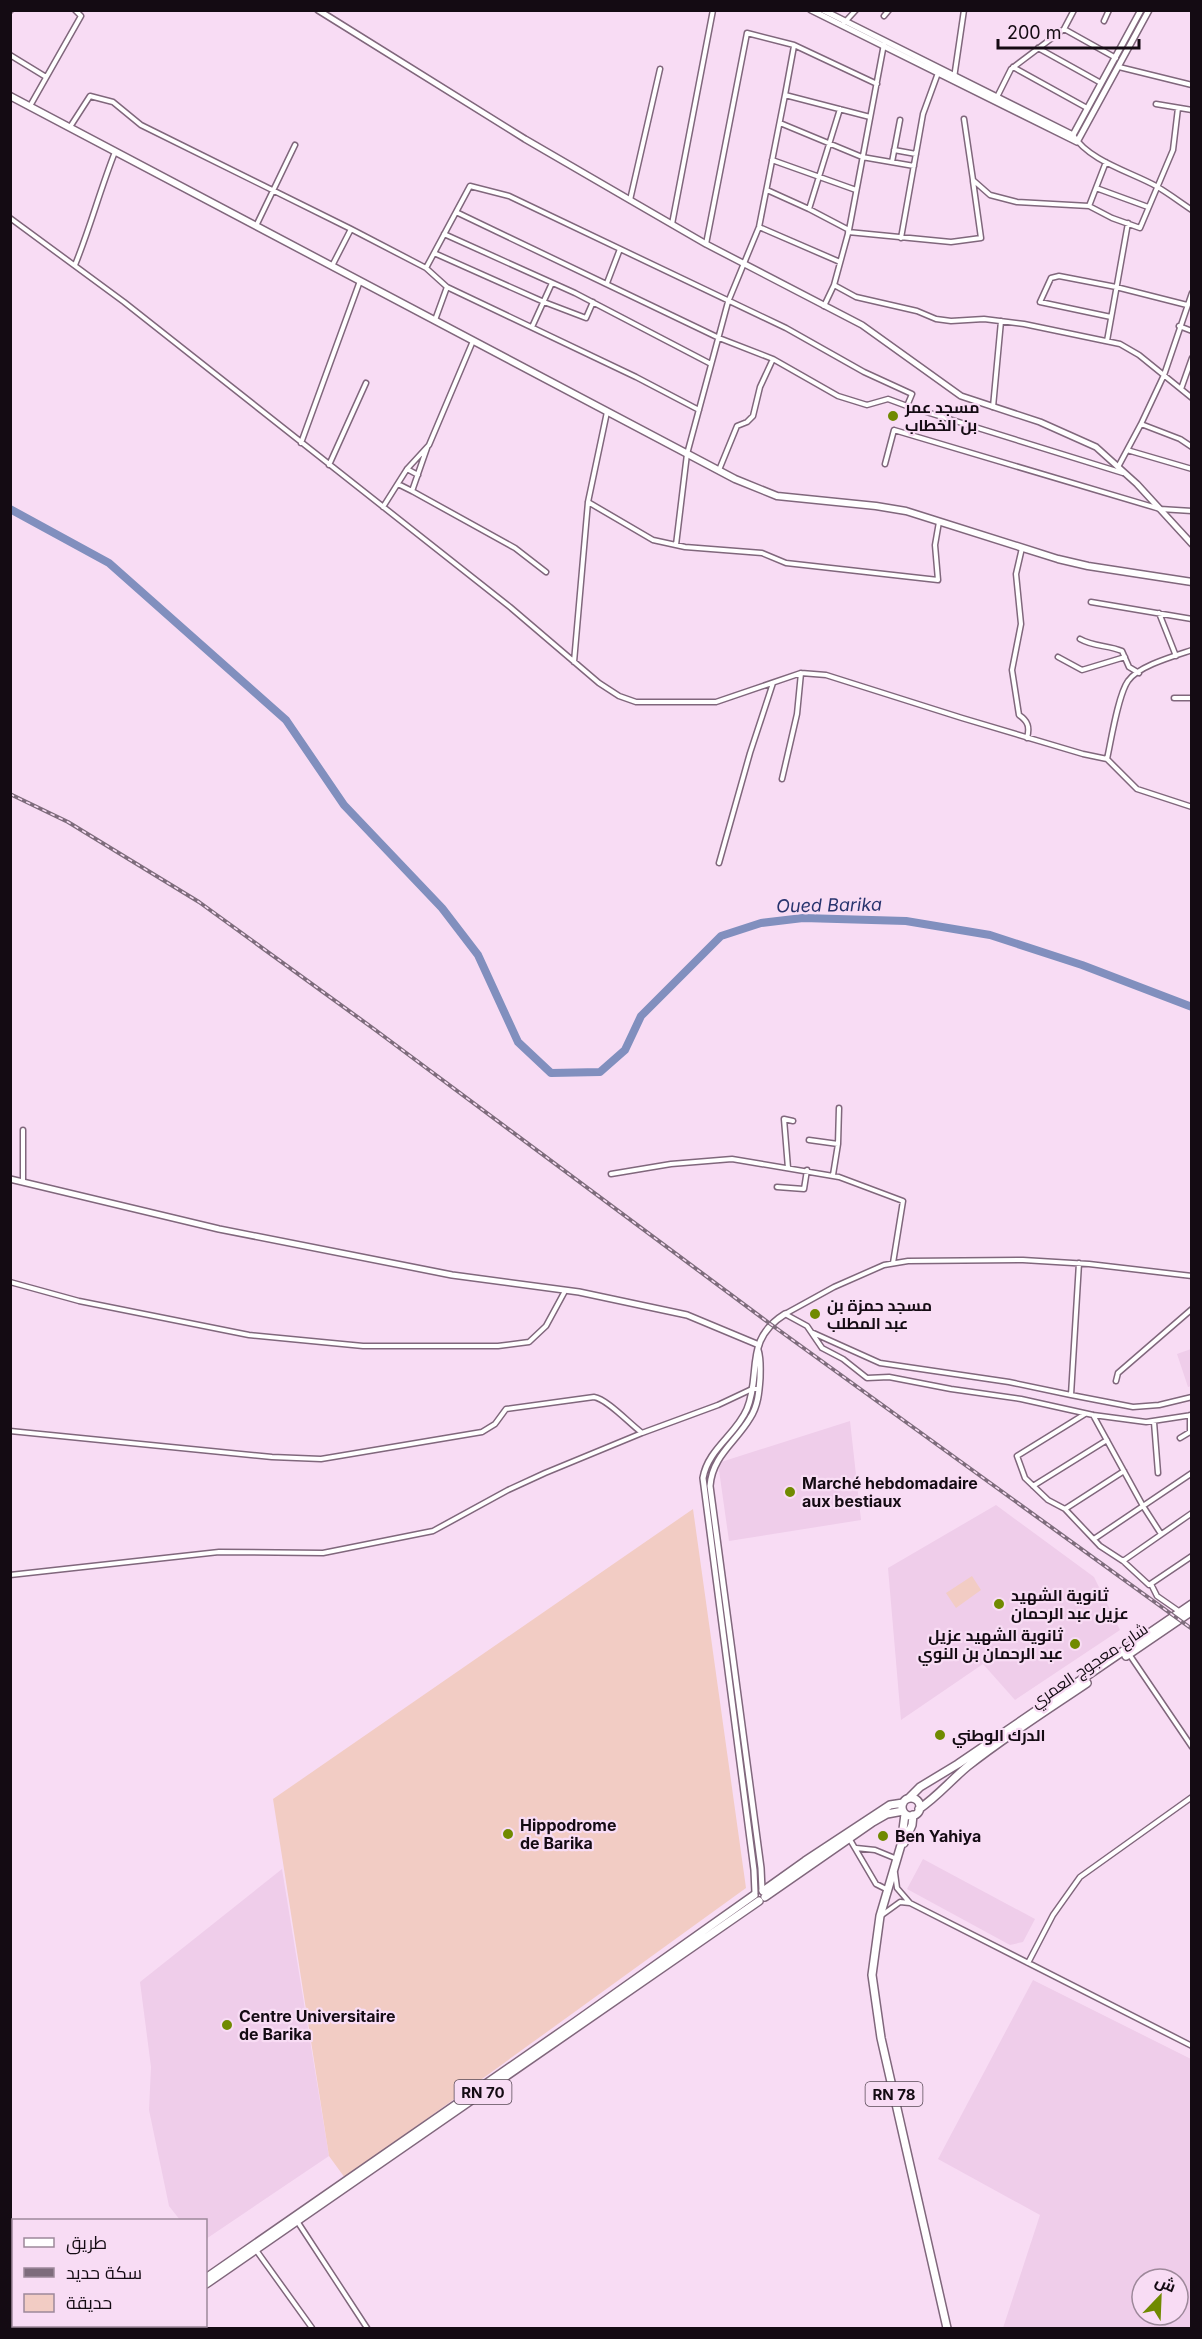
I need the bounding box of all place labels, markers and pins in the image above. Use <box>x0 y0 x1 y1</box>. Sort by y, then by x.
place label: مسجد عمر بن الخطاب <box>904 397 979 435</box>
marker: مسجد عمر بن الخطاب <box>886 409 900 423</box>
place label: مسجد حمزة بن عبد المطلب <box>827 1295 932 1333</box>
marker: مسجد حمزة بن عبد المطلب <box>808 1307 822 1321</box>
place label: Marché hebdomadaire aux bestiaux <box>802 1473 978 1511</box>
marker: Marché hebdomadaire aux bestiaux <box>783 1485 797 1499</box>
place label: ثانوية الشهيد عزيل عبد الرحمان <box>1011 1585 1129 1623</box>
marker: ثانوية الشهيد عزيل عبد الرحمان <box>992 1597 1006 1611</box>
place label: ثانوية الشهيد عزيل عبد الرحمان بن النوي <box>918 1625 1064 1666</box>
marker: ثانوية الشهيد عزيل عبد الرحمان بن النوي <box>1068 1637 1082 1651</box>
place label: الدرك الوطني <box>952 1725 1045 1748</box>
marker: الدرك الوطني <box>933 1728 947 1742</box>
place label: Hippodrome de Barika <box>520 1815 616 1853</box>
place label: Ben Yahiya <box>895 1826 981 1846</box>
marker: Hippodrome de Barika <box>501 1827 515 1841</box>
marker: Ben Yahiya <box>876 1829 890 1843</box>
place label: Centre Universitaire de Barika <box>239 2006 396 2044</box>
marker: Centre Universitaire de Barika <box>220 2018 234 2032</box>

